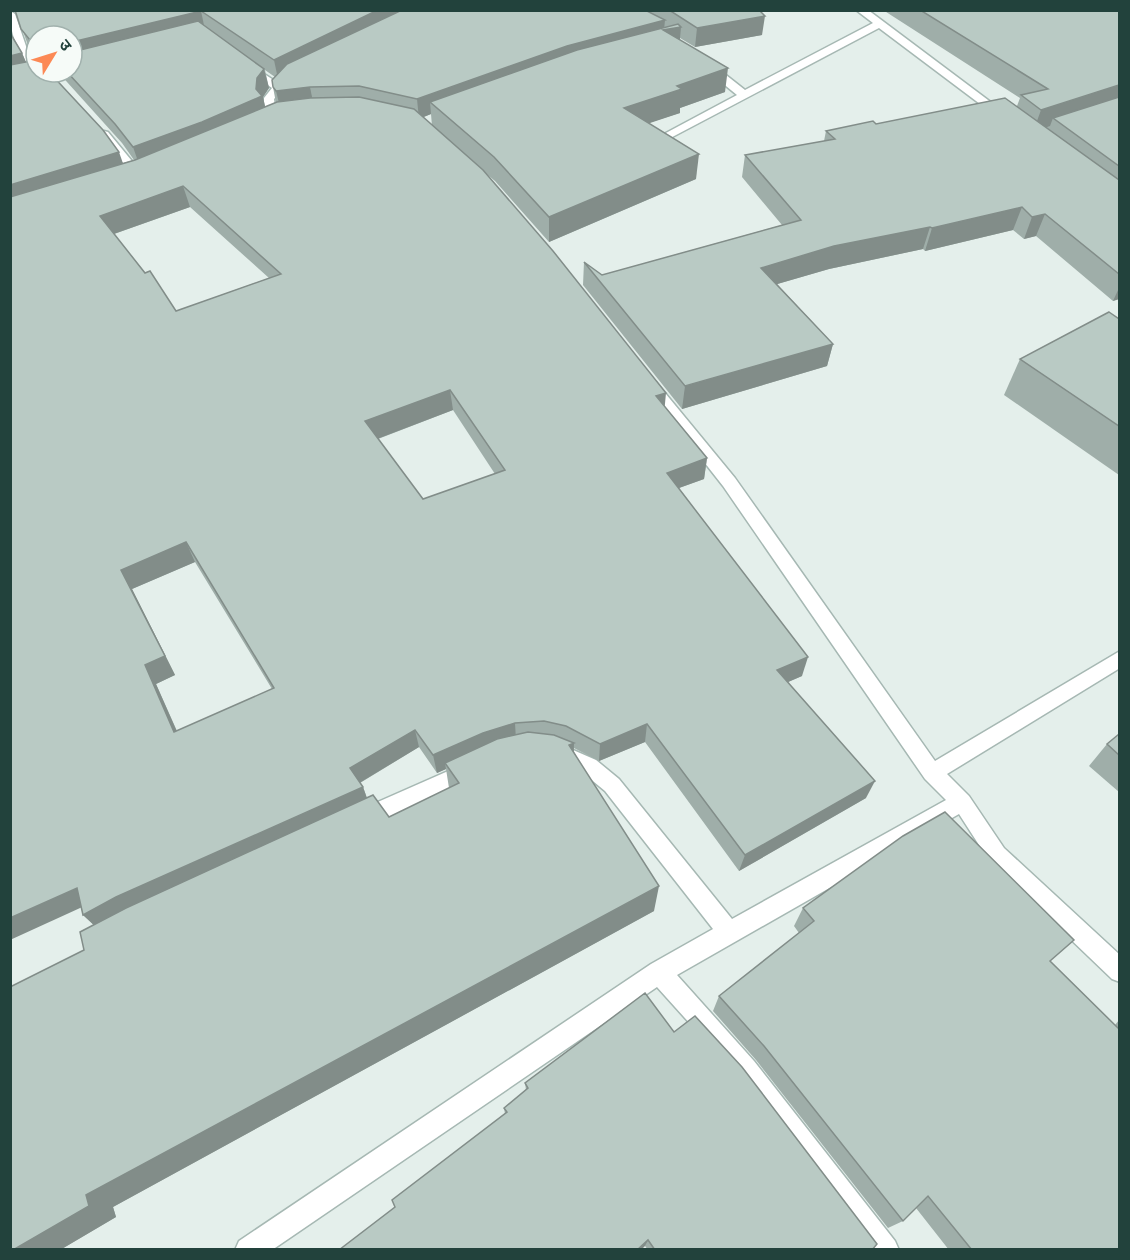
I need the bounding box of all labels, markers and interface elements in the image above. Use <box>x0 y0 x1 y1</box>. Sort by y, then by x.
north arrow <box>24 24 84 84</box>
text: उ <box>56 36 76 54</box>

